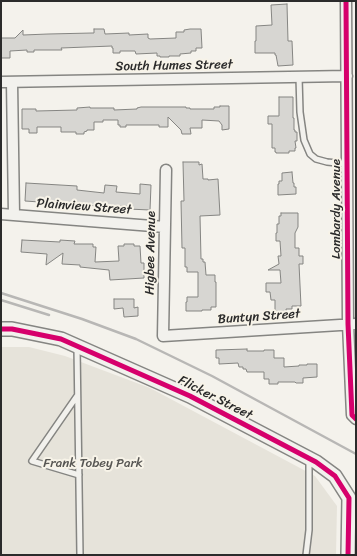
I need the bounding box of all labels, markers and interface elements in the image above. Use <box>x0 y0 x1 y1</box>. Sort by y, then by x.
street label: South Humes Street <box>115 57 233 75</box>
street label: Lombardy Avenue <box>329 159 345 259</box>
street label: Plainview Street <box>36 196 132 218</box>
street label: Higbee Avenue <box>142 211 160 295</box>
street label: Buntyn Street <box>217 306 301 328</box>
street label: Flicker Street <box>175 373 255 423</box>
park label: Frank Tobey Park <box>43 456 143 472</box>

